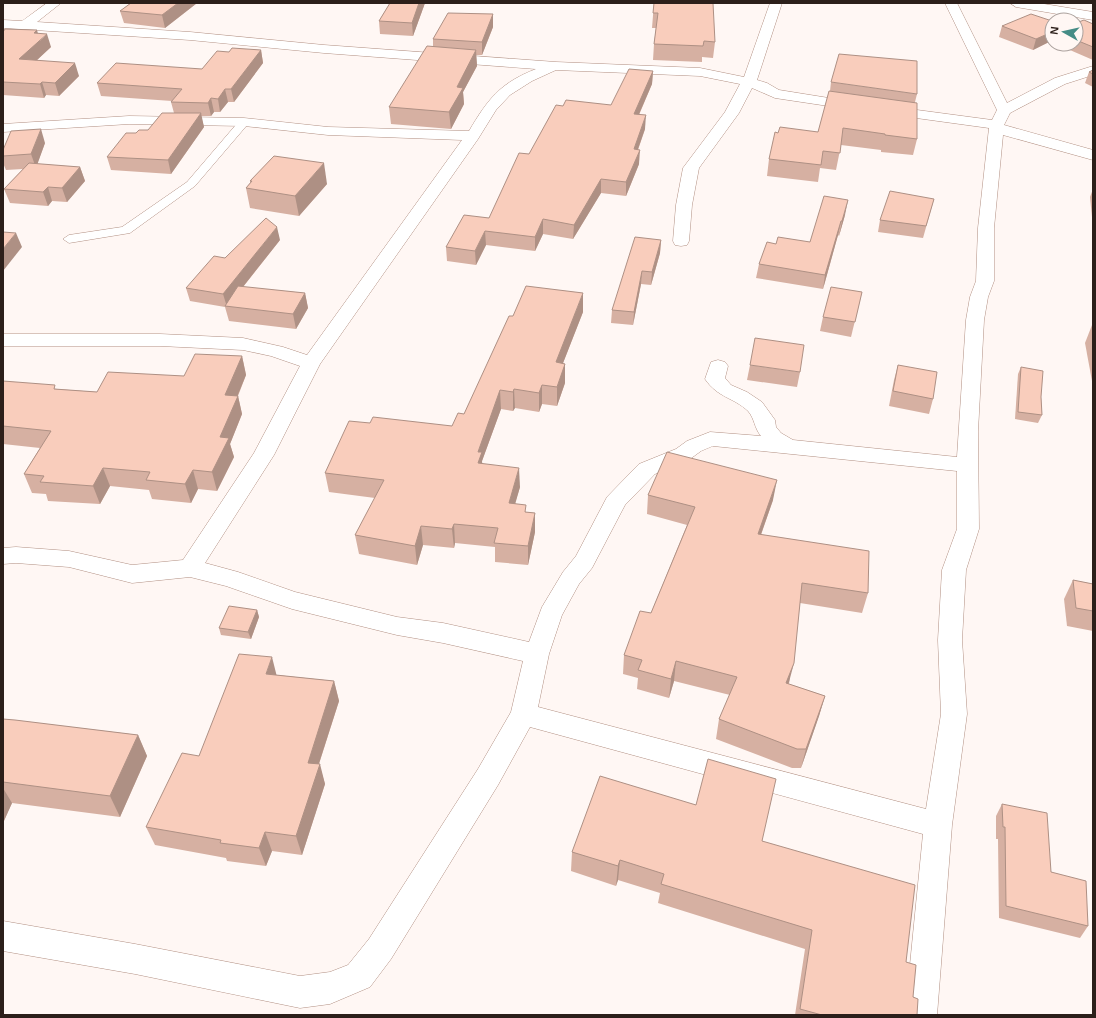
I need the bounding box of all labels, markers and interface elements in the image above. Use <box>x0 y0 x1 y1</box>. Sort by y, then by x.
north arrow <box>1044 12 1084 52</box>
text: N <box>1048 26 1061 35</box>

